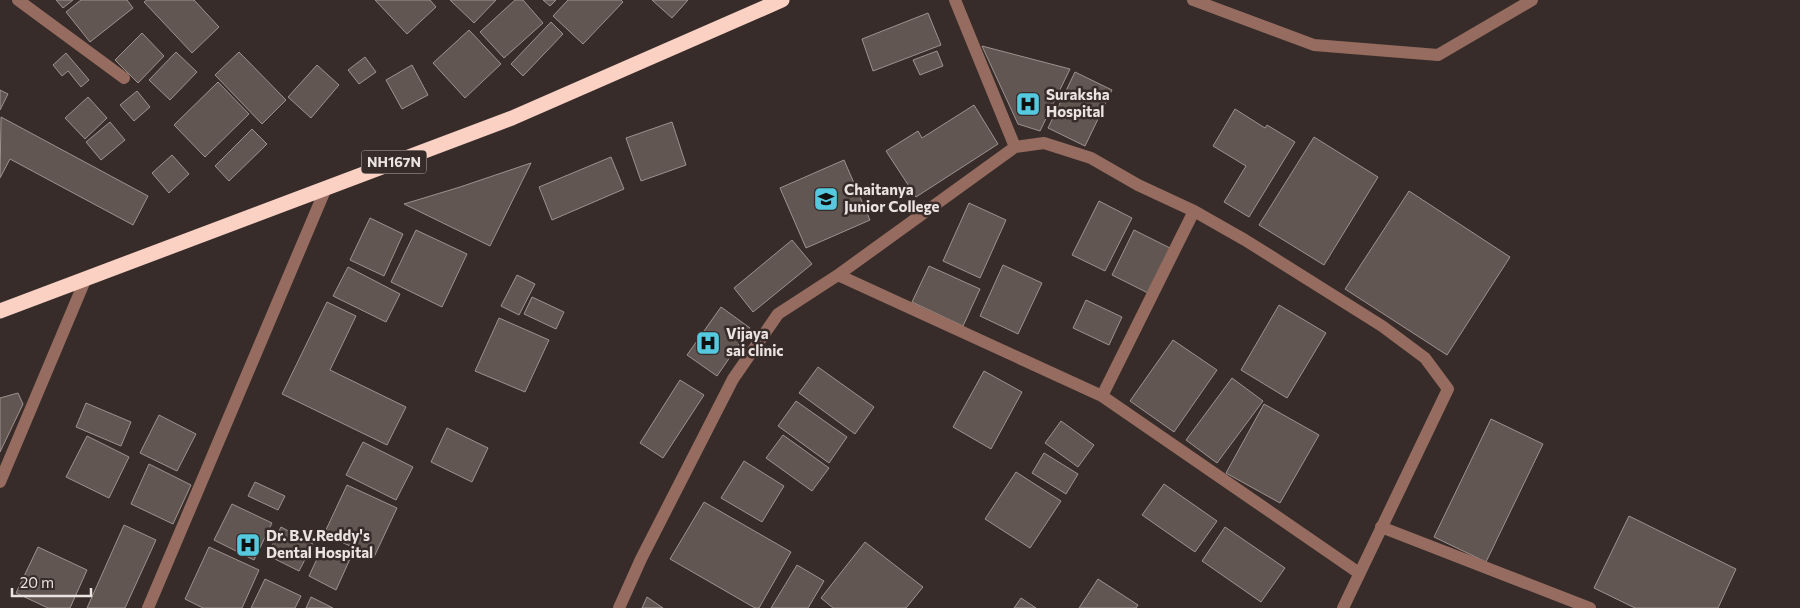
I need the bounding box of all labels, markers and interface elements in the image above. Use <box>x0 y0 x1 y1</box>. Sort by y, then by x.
place label: Suraksha Hospital <box>1046 85 1110 120</box>
hospital icon: Suraksha Hospital <box>1015 91 1041 117</box>
road number: NH167N <box>362 150 426 173</box>
place label: Chaitanya Junior College <box>844 180 940 215</box>
school or university icon: Chaitanya Junior College <box>813 186 839 212</box>
place label: Vijaya sai clinic <box>726 324 784 359</box>
hospital icon: Vijaya sai clinic <box>695 330 721 356</box>
place label: Dr. B.V.Reddy's Dental Hospital <box>266 526 373 561</box>
hospital icon: Dr. B.V.Reddy's Dental Hospital <box>235 532 261 558</box>
scale bar <box>12 566 91 598</box>
text: 20 m <box>20 573 54 591</box>

